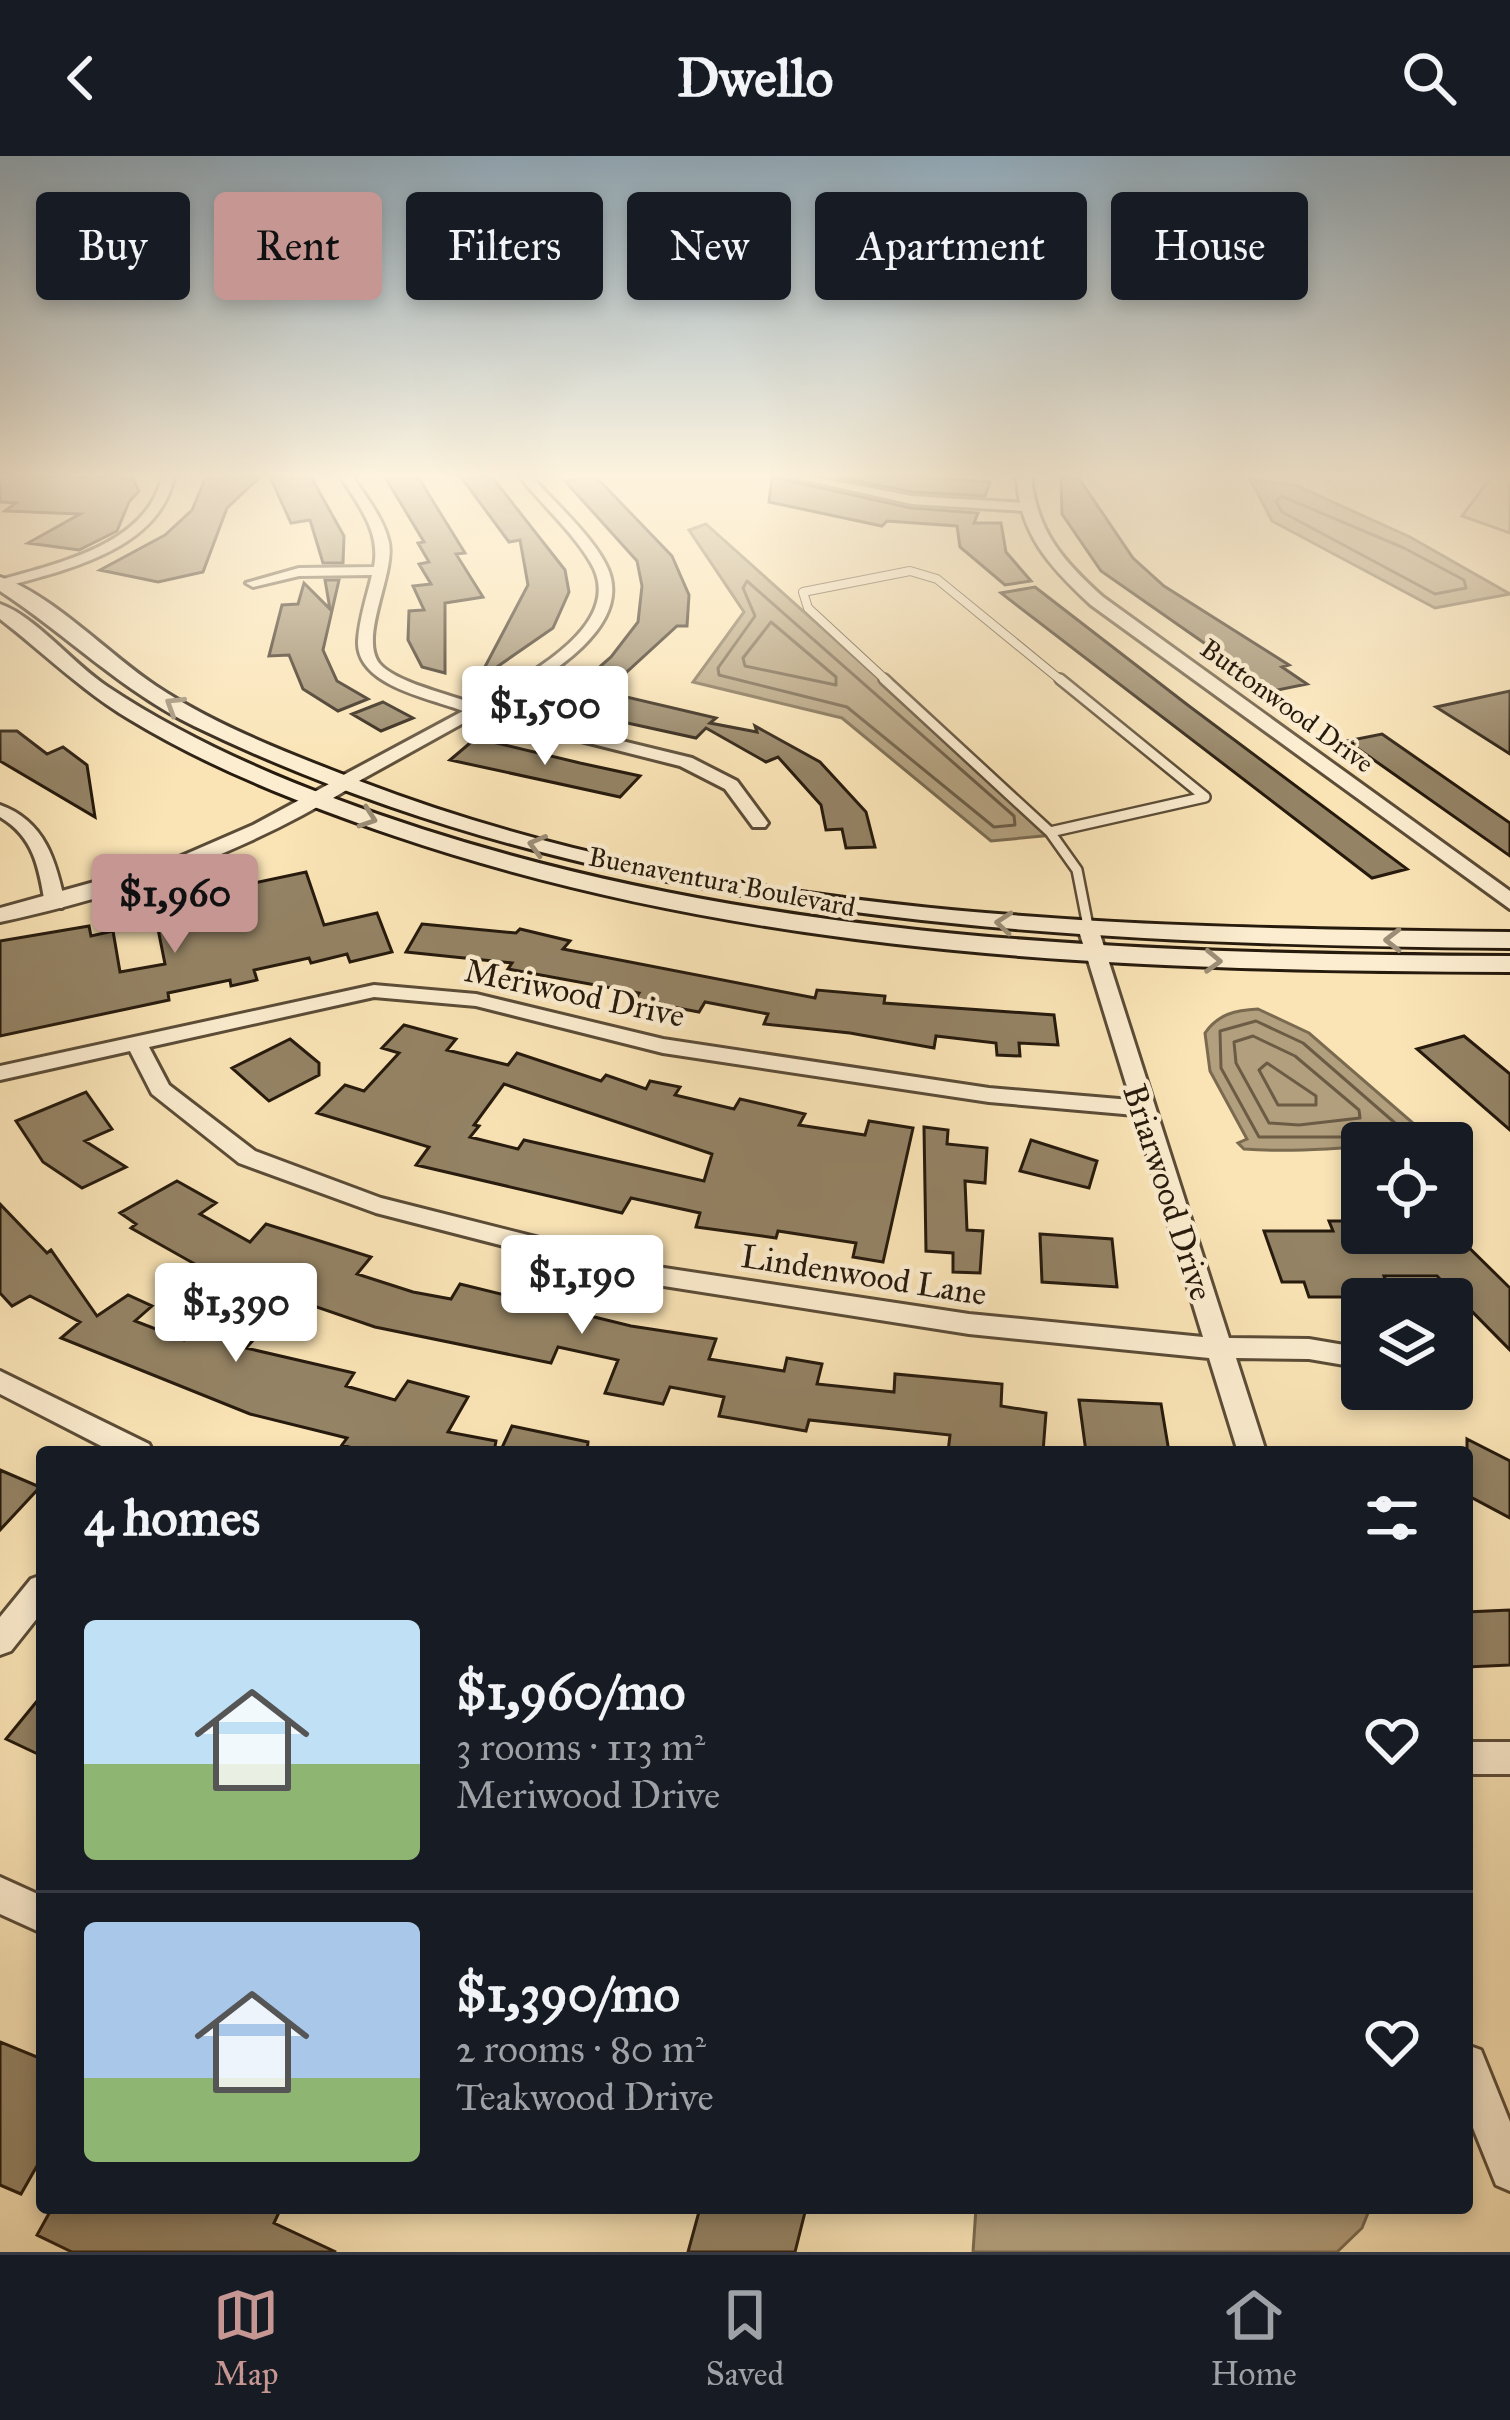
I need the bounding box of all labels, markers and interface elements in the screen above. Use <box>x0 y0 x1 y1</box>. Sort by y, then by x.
icon: back <box>48 45 114 111</box>
text: Dwello <box>677 45 833 111</box>
icon: search <box>1396 45 1462 111</box>
chip: Buy <box>36 192 190 300</box>
chip: Rent <box>214 192 382 300</box>
chip: Filters <box>406 192 603 300</box>
chip: New <box>627 192 791 300</box>
chip: Apartment <box>815 192 1087 300</box>
chip: House <box>1111 192 1308 300</box>
street label: Buttonwood Drive <box>1194 632 1380 780</box>
pin: $1,500 <box>447 666 643 768</box>
text: $1,500 <box>489 681 601 729</box>
one-way arrow <box>165 697 187 719</box>
one-way arrow <box>357 804 378 829</box>
one-way arrow <box>527 834 547 859</box>
street label: Buenaventura Boulevard <box>586 839 859 924</box>
pin: $1,960 <box>77 854 273 956</box>
text: $1,960 <box>119 869 231 917</box>
one-way arrow <box>994 911 1013 936</box>
one-way arrow <box>1383 927 1401 953</box>
one-way arrow <box>1204 948 1223 974</box>
street label: Meriwood Drive <box>461 950 688 1036</box>
street label: Briarwood Drive <box>1114 1079 1222 1305</box>
map controls <box>1341 1122 1473 1410</box>
button: locate <box>1341 1122 1473 1254</box>
pin: $1,190 <box>484 1235 680 1337</box>
street label: Lindenwood Lane <box>738 1236 989 1314</box>
text: $1,190 <box>528 1250 636 1298</box>
pin: $1,390 <box>138 1263 334 1365</box>
text: $1,390 <box>182 1278 290 1326</box>
button: layers <box>1341 1278 1473 1410</box>
icon: filters <box>1359 1485 1425 1551</box>
text: 4 homes <box>84 1487 260 1549</box>
text: $1,960/mo <box>456 1661 685 1723</box>
icon: home <box>180 1668 324 1812</box>
icon: heart <box>1359 1707 1425 1773</box>
text: 3 rooms · 113 m² <box>456 1723 705 1771</box>
text: Meriwood Drive <box>456 1771 720 1819</box>
text: $1,390/mo <box>456 1963 680 2025</box>
icon: home <box>180 1970 324 2114</box>
icon: heart <box>1359 2009 1425 2075</box>
text: 2 rooms · 80 m² <box>456 2025 706 2073</box>
text: Teakwood Drive <box>456 2073 714 2121</box>
tab: Map <box>213 2282 279 2394</box>
tab: Saved <box>706 2282 784 2394</box>
tab: Home <box>1210 2282 1297 2394</box>

